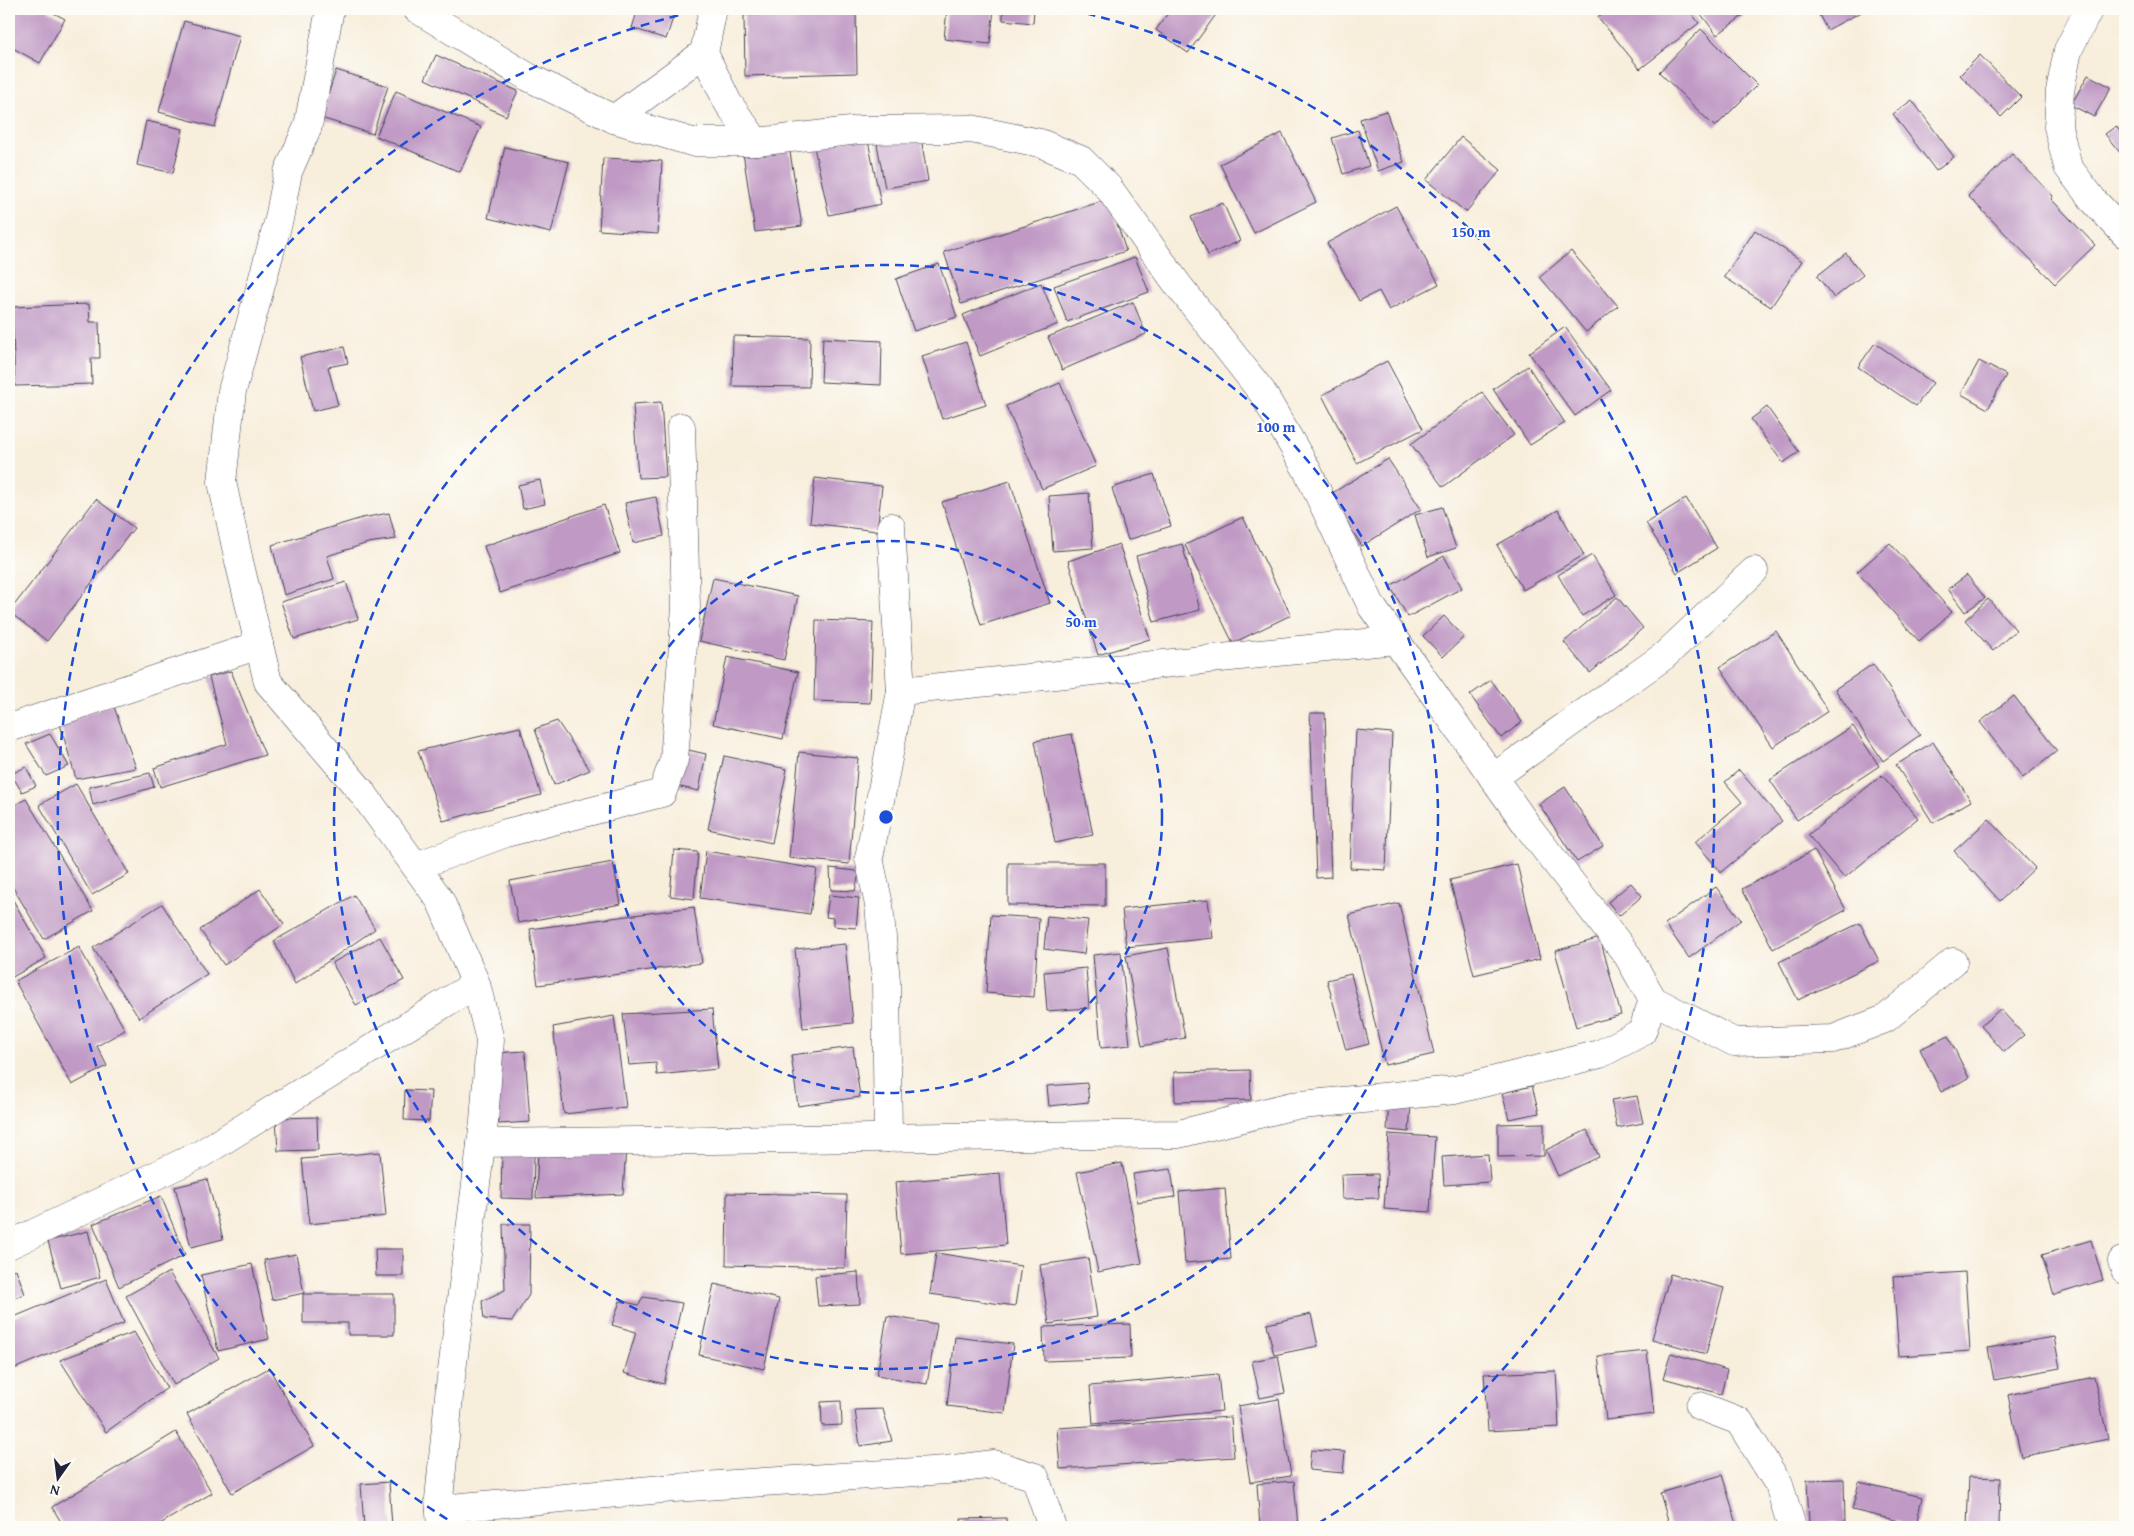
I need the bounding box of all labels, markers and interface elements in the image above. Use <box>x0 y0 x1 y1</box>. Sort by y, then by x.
text: 150 m <box>1451 221 1491 242</box>
text: 100 m <box>1256 416 1296 437</box>
text: 50 m <box>1065 611 1097 632</box>
centre of rings <box>877 808 895 826</box>
north arrow <box>32 1454 82 1504</box>
text: N <box>47 1480 62 1501</box>

